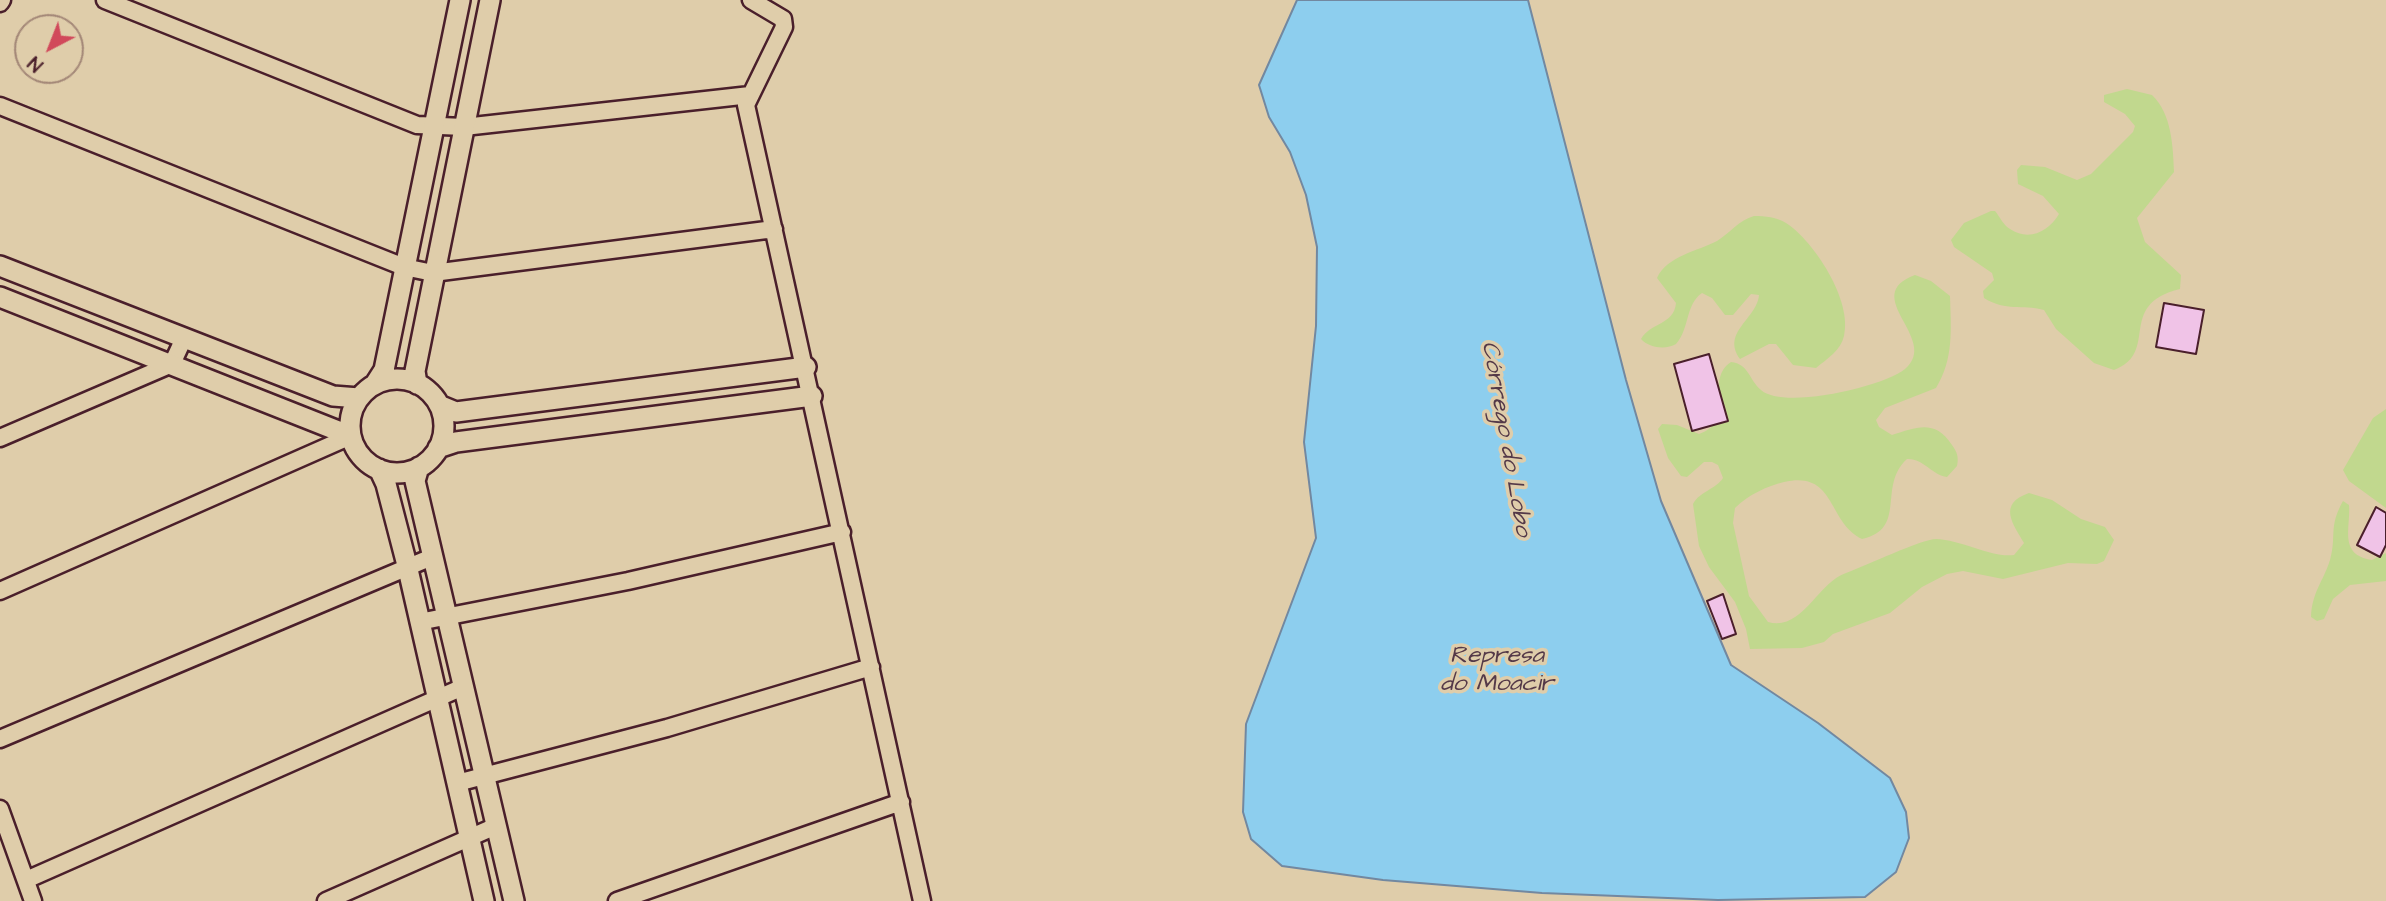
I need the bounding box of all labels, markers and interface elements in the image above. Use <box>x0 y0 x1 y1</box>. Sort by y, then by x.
north arrow <box>14 14 84 84</box>
text: N <box>22 49 49 78</box>
water label: Córrego do Lobo <box>1474 339 1536 539</box>
water label: Represa do Moacir <box>1440 643 1554 699</box>

